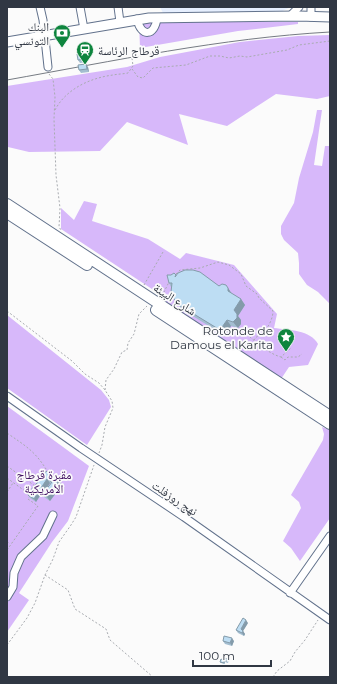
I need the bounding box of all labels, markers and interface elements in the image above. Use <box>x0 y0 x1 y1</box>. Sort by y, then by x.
place label: البنك التونسي <box>14 19 49 51</box>
bank icon: البنك التونسي <box>52 23 72 48</box>
station icon: قرطاج الرئاسة <box>75 40 95 65</box>
place label: قرطاج الرئاسة <box>98 43 160 58</box>
street label: شارع البيئة <box>150 280 199 319</box>
place label: Rotonde de Damous el Karita <box>170 323 273 352</box>
place icon: Rotonde de Damous el Karita <box>276 327 296 352</box>
park label: مقبرة قرطاج الأمريكية <box>17 467 72 496</box>
street label: نهج روزفلت <box>149 477 201 519</box>
scale bar <box>193 642 271 668</box>
text: 100 m <box>199 648 235 663</box>

